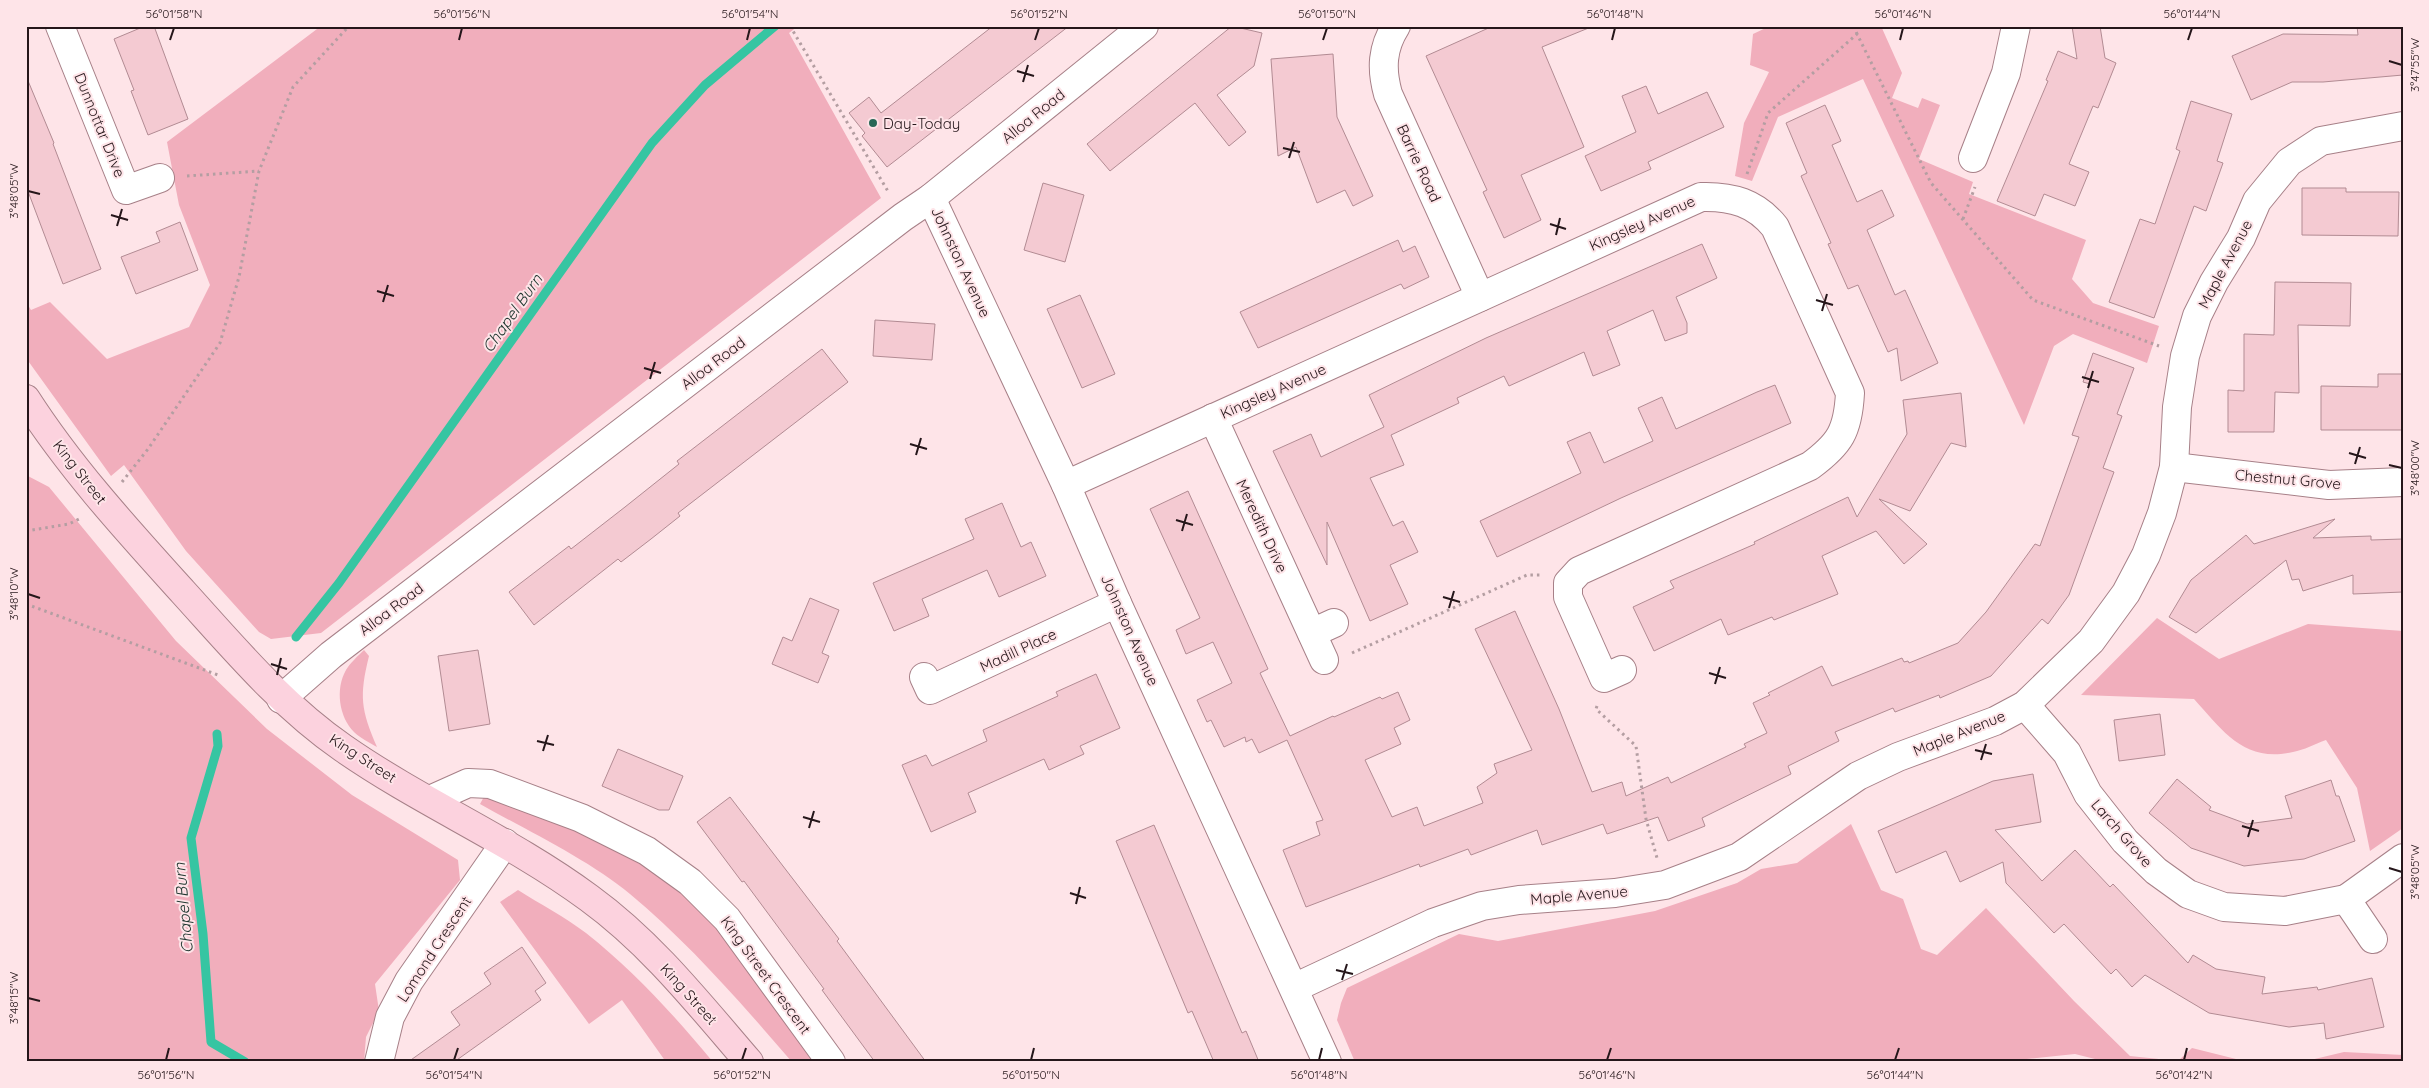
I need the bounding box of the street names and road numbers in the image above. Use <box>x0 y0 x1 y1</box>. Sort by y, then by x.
street label: Dunnottar Drive <box>70 70 130 180</box>
street label: Alloa Road <box>998 85 1068 147</box>
street label: Barrie Road <box>1393 121 1445 205</box>
street label: Kingsley Avenue <box>1586 191 1698 255</box>
street label: Johnston Avenue <box>927 204 995 320</box>
street label: Maple Avenue <box>2194 216 2256 312</box>
street label: Alloa Road <box>677 333 749 393</box>
street label: Kingsley Avenue <box>1217 359 1329 423</box>
street label: King Street <box>49 436 111 508</box>
street label: Chestnut Grove <box>2234 465 2342 493</box>
street label: Meredith Drive <box>1232 476 1292 576</box>
street label: Johnston Avenue <box>1097 571 1163 689</box>
street label: Alloa Road <box>355 579 427 639</box>
street label: Madill Place <box>977 624 1059 676</box>
street label: Maple Avenue <box>1910 706 2008 760</box>
street label: King Street <box>326 729 400 787</box>
street label: Larch Grove <box>2087 795 2157 871</box>
street label: Maple Avenue <box>1529 881 1629 909</box>
street label: Lomond Crescent <box>393 893 475 1005</box>
street label: King Street Crescent <box>717 912 815 1038</box>
street label: King Street <box>656 959 722 1029</box>

